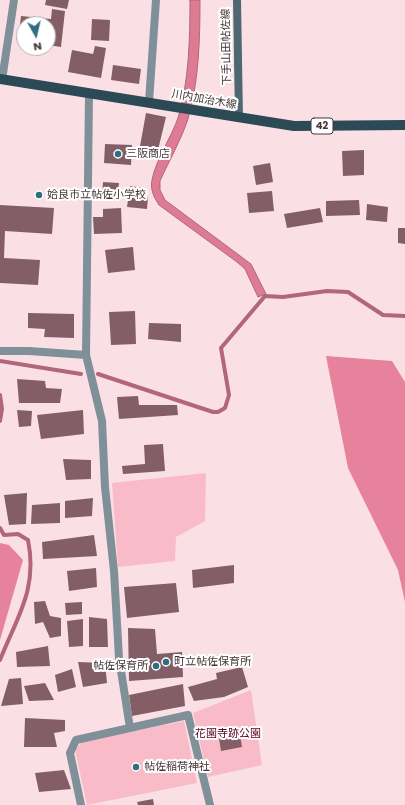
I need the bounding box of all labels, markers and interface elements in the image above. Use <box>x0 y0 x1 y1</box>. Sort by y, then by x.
street label: 下手山田帖佐線 <box>220 8 234 86</box>
north arrow <box>16 16 56 56</box>
text: N <box>32 38 43 55</box>
street label: 川内加治木線 <box>170 88 238 112</box>
road number: 42 <box>311 118 333 134</box>
place label: 三阪商店 <box>126 147 170 161</box>
marker: 三阪商店 <box>113 149 123 159</box>
place label: 姶良市立帖佐小学校 <box>47 188 146 202</box>
marker: 姶良市立帖佐小学校 <box>34 190 44 200</box>
place label: 町立帖佐保育所 <box>174 655 251 669</box>
marker: 町立帖佐保育所 <box>161 657 171 667</box>
place label: 帖佐保育所 <box>93 659 148 673</box>
marker: 帖佐保育所 <box>151 661 161 671</box>
park label: 花園寺跡公園 <box>195 727 261 741</box>
place label: 帖佐稲荷神社 <box>144 760 210 774</box>
marker: 帖佐稲荷神社 <box>131 762 141 772</box>

